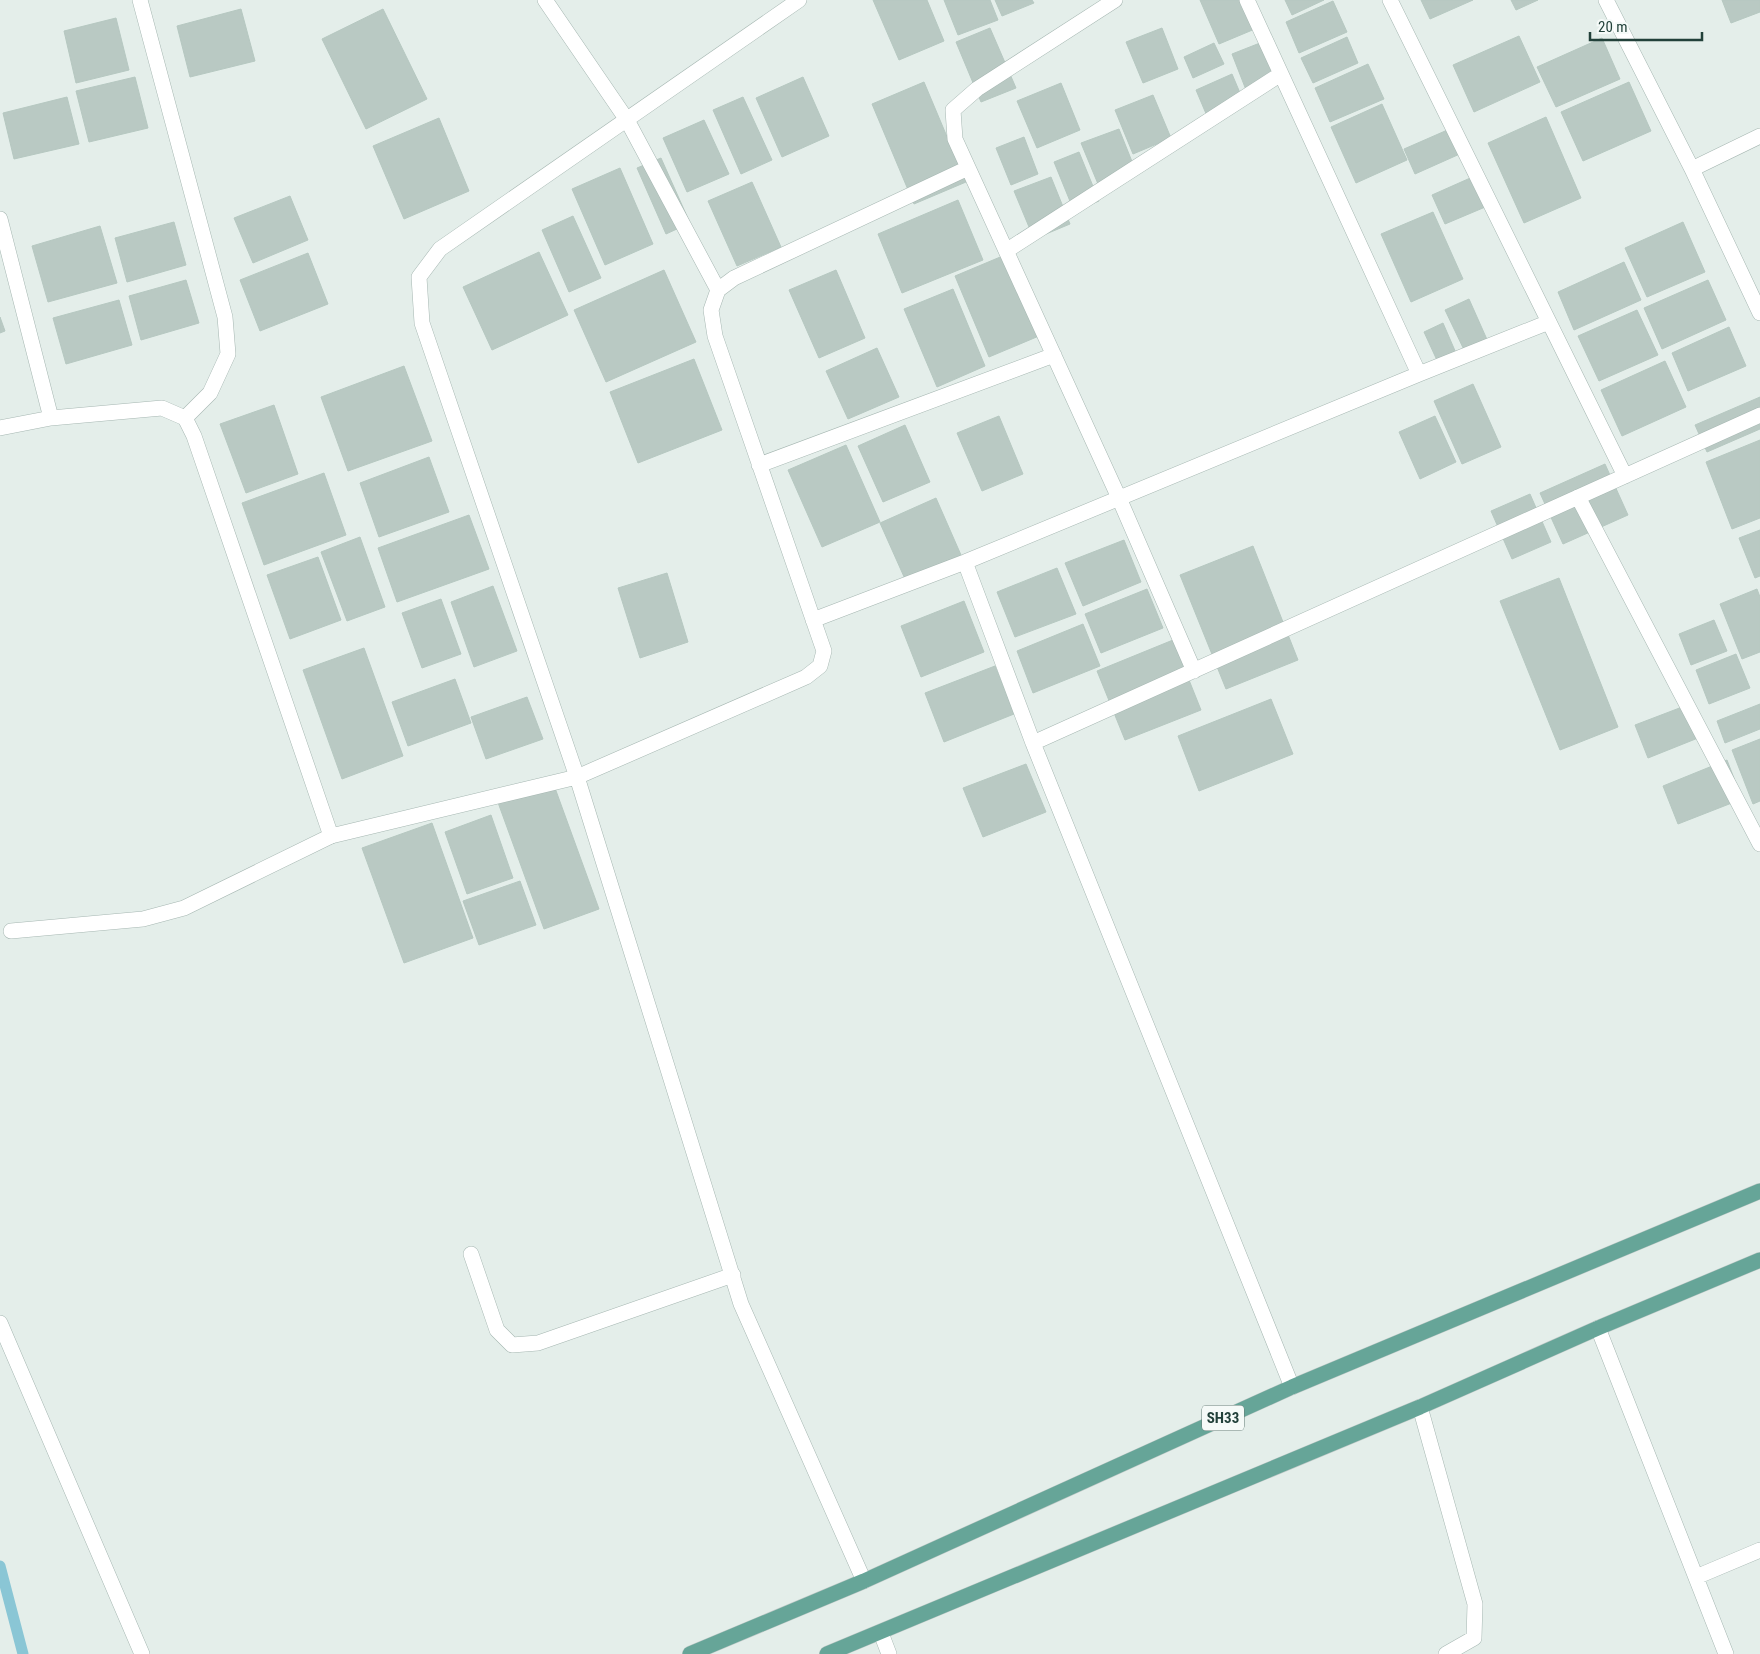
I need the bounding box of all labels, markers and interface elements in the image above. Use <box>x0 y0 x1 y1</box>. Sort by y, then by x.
scale bar <box>1590 10 1702 42</box>
text: 20 m <box>1598 18 1628 36</box>
road number: SH33 <box>1202 1406 1244 1430</box>

